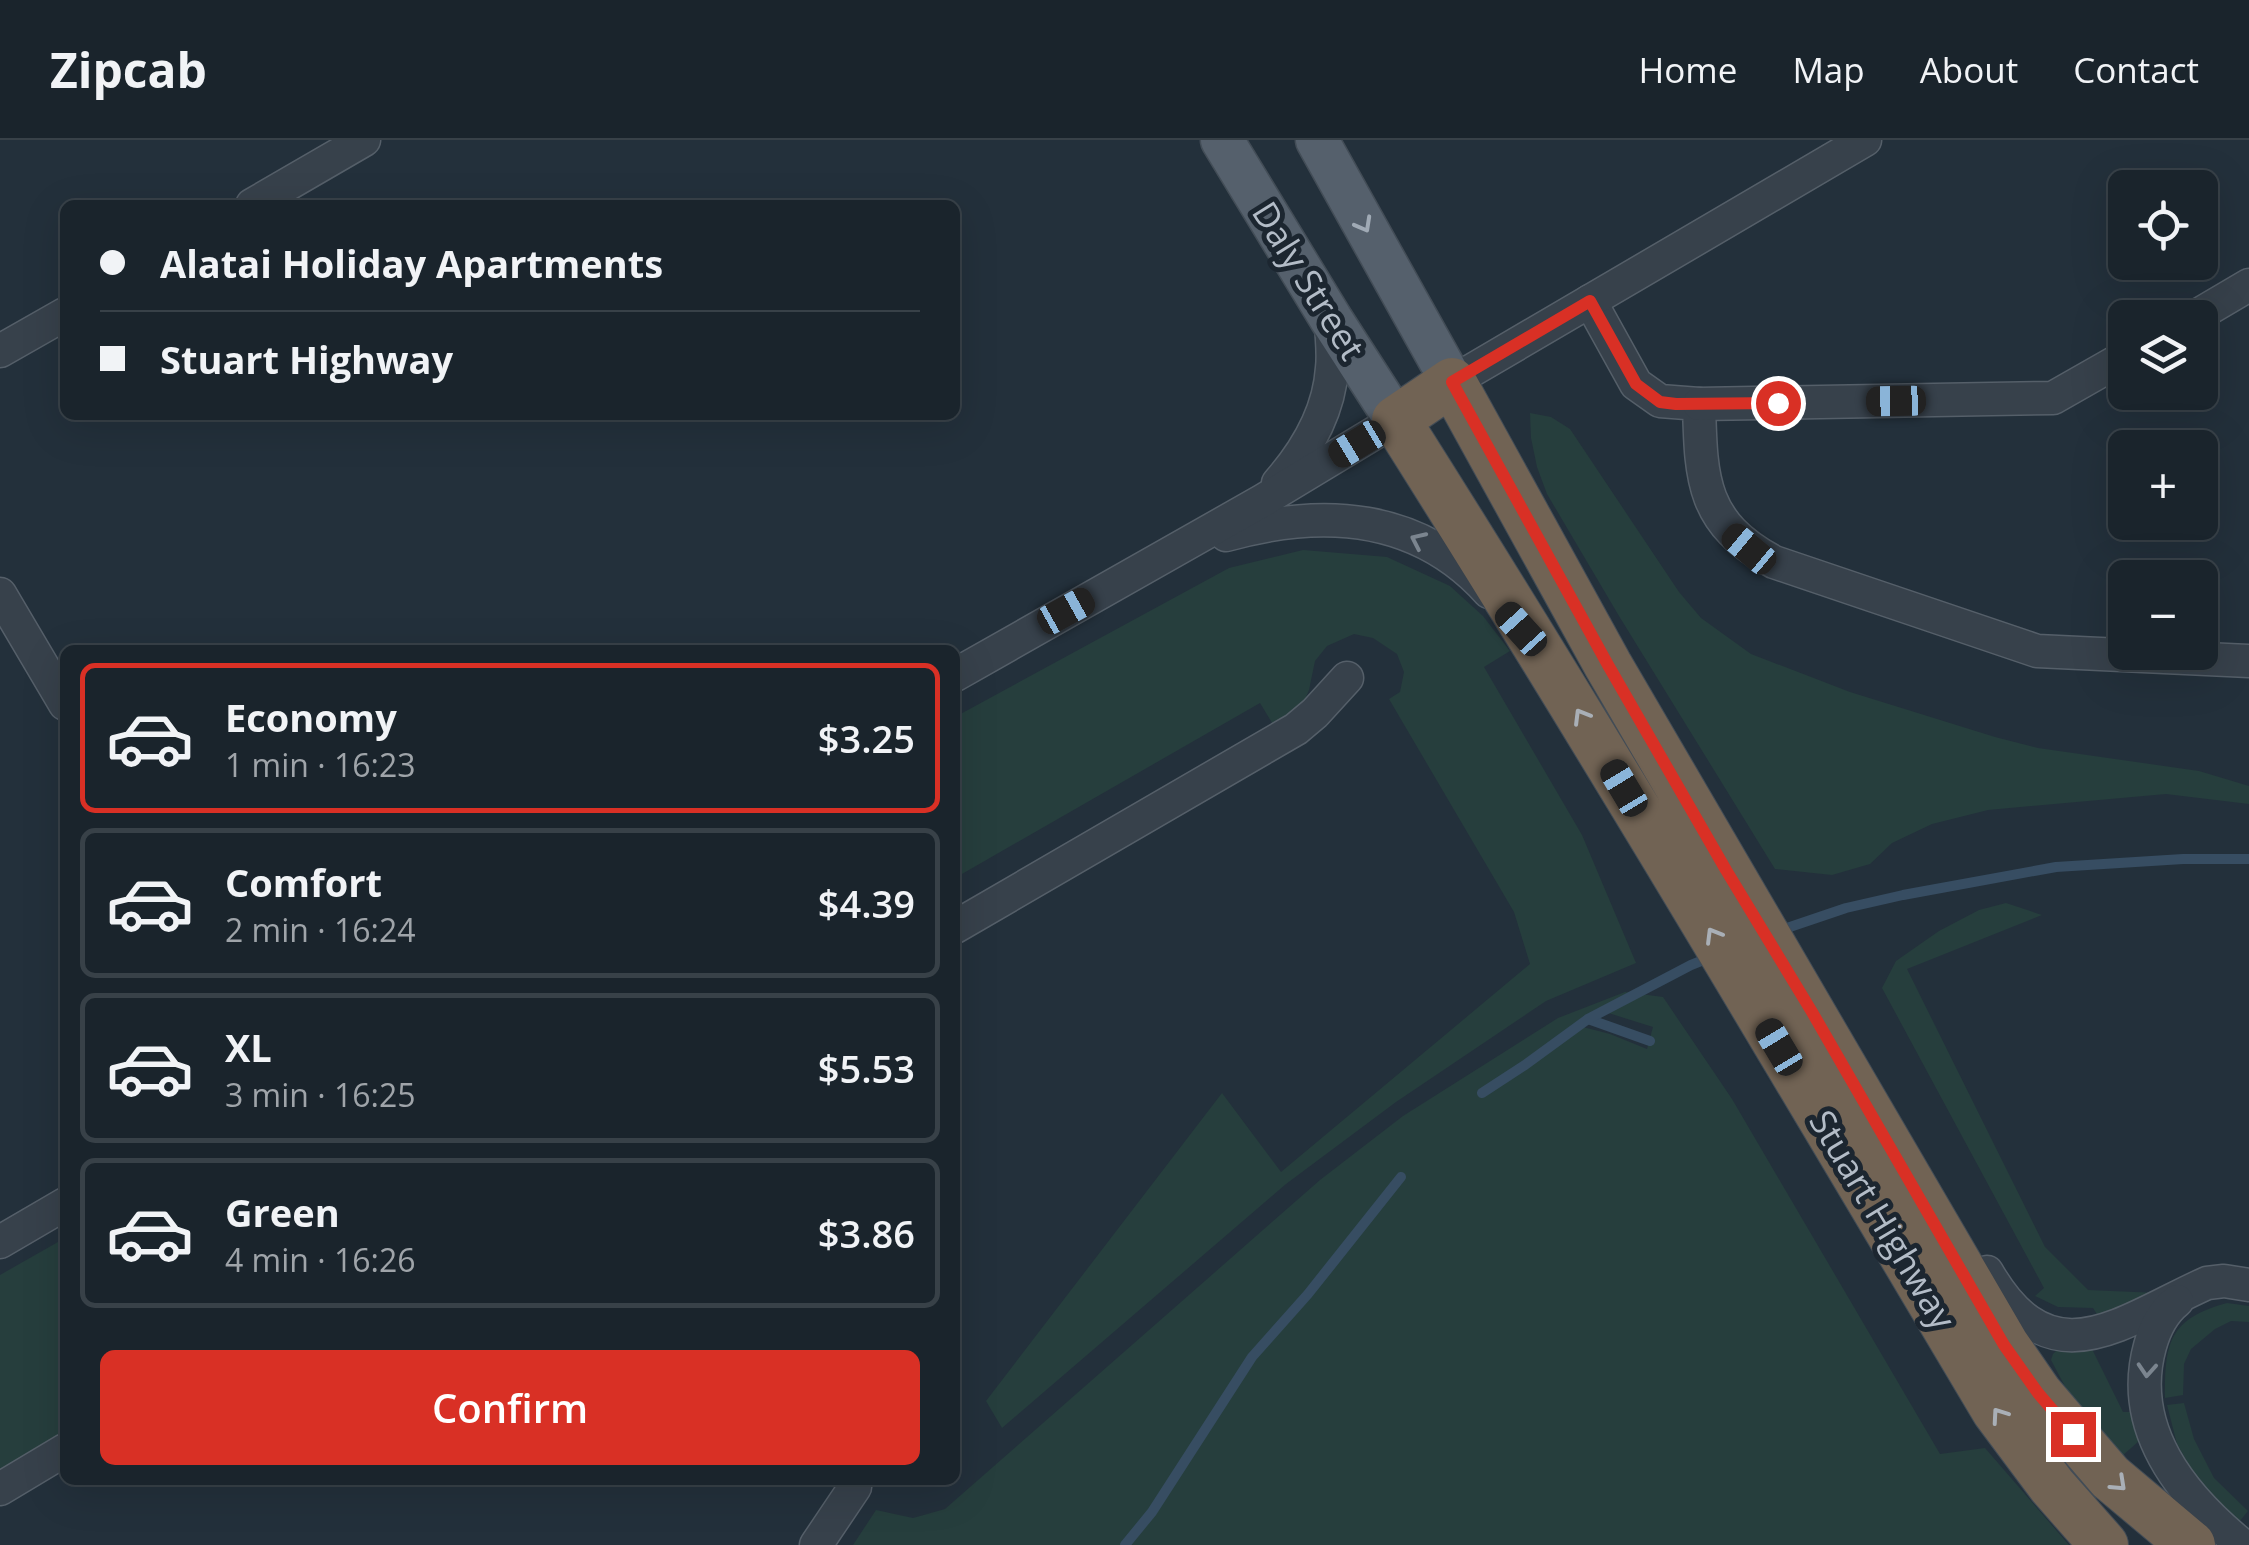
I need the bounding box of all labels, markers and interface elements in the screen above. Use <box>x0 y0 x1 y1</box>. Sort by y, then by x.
text: Zipcab <box>50 37 207 102</box>
text: Home <box>1638 46 1737 93</box>
text: Map <box>1792 46 1865 93</box>
text: About <box>1920 46 2018 93</box>
text: Contact <box>2073 46 2199 93</box>
map controls <box>2108 170 2218 670</box>
button: locate <box>2108 170 2218 280</box>
street label: Daly Street <box>1242 192 1376 368</box>
one-way arrow <box>1352 215 1371 233</box>
text: Alatai Holiday Apartments <box>160 237 663 289</box>
button: layers <box>2108 300 2218 410</box>
text: Stuart Highway <box>160 333 453 385</box>
route start <box>1756 381 1801 426</box>
car <box>1866 385 1926 417</box>
car <box>1324 416 1390 472</box>
button: + <box>2108 430 2218 540</box>
car <box>1716 518 1782 580</box>
one-way arrow <box>1411 533 1429 553</box>
button: − <box>2108 560 2218 670</box>
car <box>1032 583 1100 639</box>
car <box>1490 597 1552 661</box>
text: Economy <box>225 691 397 743</box>
icon: car <box>105 693 195 783</box>
one-way arrow <box>1574 709 1593 727</box>
text: $3.25 <box>818 712 915 764</box>
text: 1 min · 16:23 <box>225 743 416 786</box>
car <box>1596 755 1652 821</box>
text: Comfort <box>225 856 382 908</box>
icon: car <box>105 858 195 948</box>
text: $4.39 <box>818 877 915 929</box>
text: 2 min · 16:24 <box>225 908 416 951</box>
one-way arrow <box>1706 928 1725 946</box>
car <box>1751 1014 1807 1080</box>
text: XL <box>225 1021 272 1073</box>
icon: car <box>105 1023 195 1113</box>
text: $5.53 <box>818 1042 915 1094</box>
text: 3 min · 16:25 <box>225 1073 416 1116</box>
street label: Stuart Highway <box>1799 1101 1967 1338</box>
text: Green <box>225 1186 340 1238</box>
icon: car <box>105 1188 195 1278</box>
text: $3.86 <box>818 1207 915 1259</box>
text: 4 min · 16:26 <box>225 1238 416 1281</box>
button: Confirm <box>100 1350 920 1465</box>
one-way arrow <box>2136 1362 2158 1378</box>
one-way arrow <box>1993 1407 2011 1426</box>
route end <box>2051 1412 2096 1457</box>
one-way arrow <box>2107 1472 2126 1490</box>

